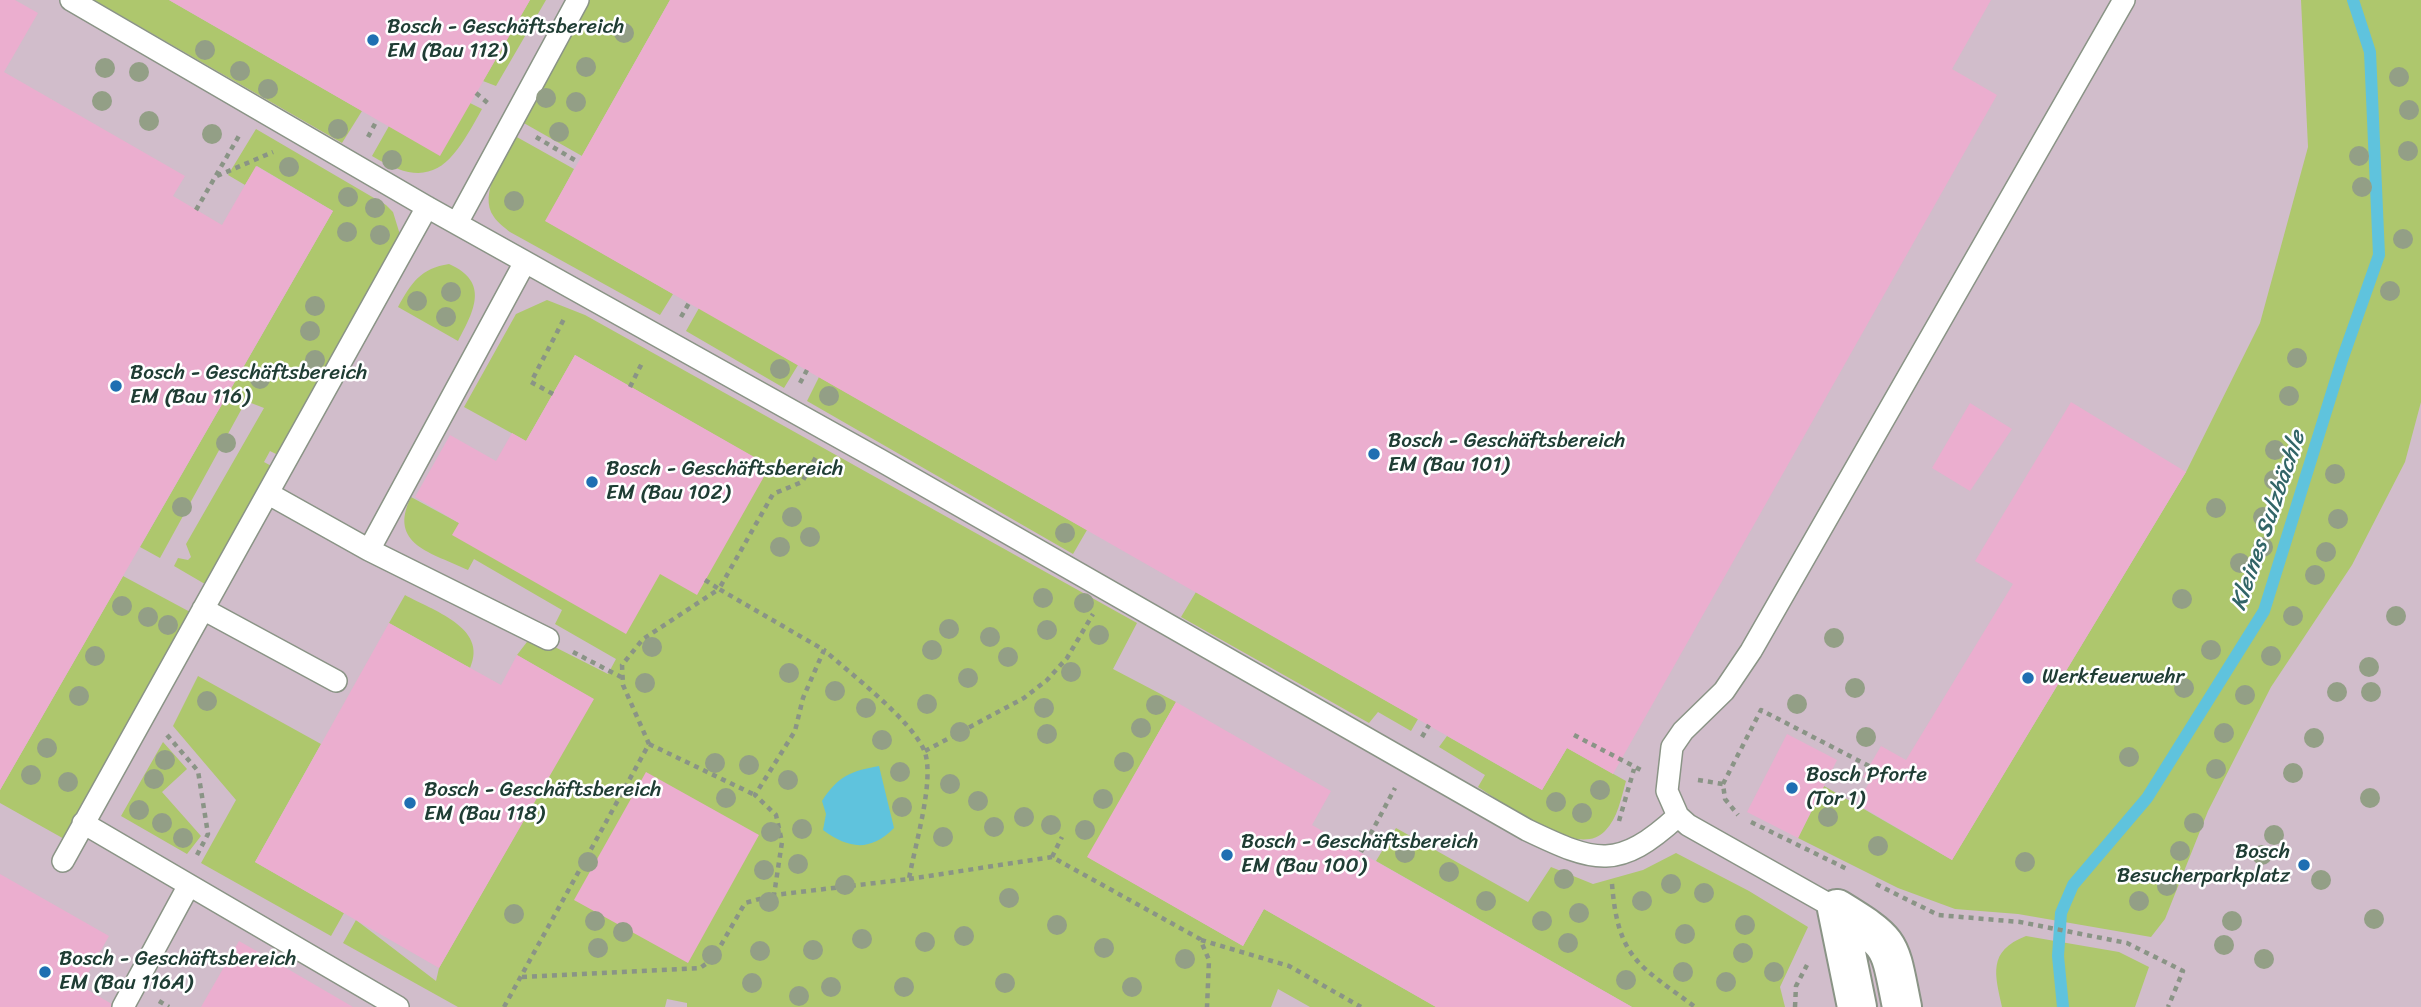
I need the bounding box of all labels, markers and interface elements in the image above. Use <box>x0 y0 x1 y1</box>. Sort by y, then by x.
place label: Bosch - Geschäftsbereich EM (Bau 112) <box>387 15 624 65</box>
marker: Bosch - Geschäftsbereich EM (Bau 112) <box>365 32 381 48</box>
place label: Bosch - Geschäftsbereich EM (Bau 116) <box>130 361 367 411</box>
marker: Bosch - Geschäftsbereich EM (Bau 116) <box>108 378 124 394</box>
water label: Kleines Sulzbächle <box>2225 428 2313 614</box>
place label: Bosch - Geschäftsbereich EM (Bau 101) <box>1388 429 1625 479</box>
marker: Bosch - Geschäftsbereich EM (Bau 101) <box>1366 446 1382 462</box>
place label: Bosch - Geschäftsbereich EM (Bau 102) <box>606 457 843 507</box>
marker: Bosch - Geschäftsbereich EM (Bau 102) <box>584 474 600 490</box>
place label: Werkfeuerwehr <box>2042 665 2184 691</box>
marker: Werkfeuerwehr <box>2020 670 2036 686</box>
place label: Bosch Pforte (Tor 1) <box>1806 763 1927 813</box>
place label: Bosch - Geschäftsbereich EM (Bau 118) <box>424 778 661 828</box>
marker: Bosch Pforte (Tor 1) <box>1784 780 1800 796</box>
marker: Bosch - Geschäftsbereich EM (Bau 118) <box>402 795 418 811</box>
place label: Bosch - Geschäftsbereich EM (Bau 100) <box>1241 830 1478 880</box>
place label: Bosch Besucherparkplatz <box>2117 840 2290 890</box>
marker: Bosch - Geschäftsbereich EM (Bau 100) <box>1219 847 1235 863</box>
marker: Bosch Besucherparkplatz <box>2296 857 2312 873</box>
place label: Bosch - Geschäftsbereich EM (Bau 116A) <box>59 947 296 997</box>
marker: Bosch - Geschäftsbereich EM (Bau 116A) <box>37 964 53 980</box>

